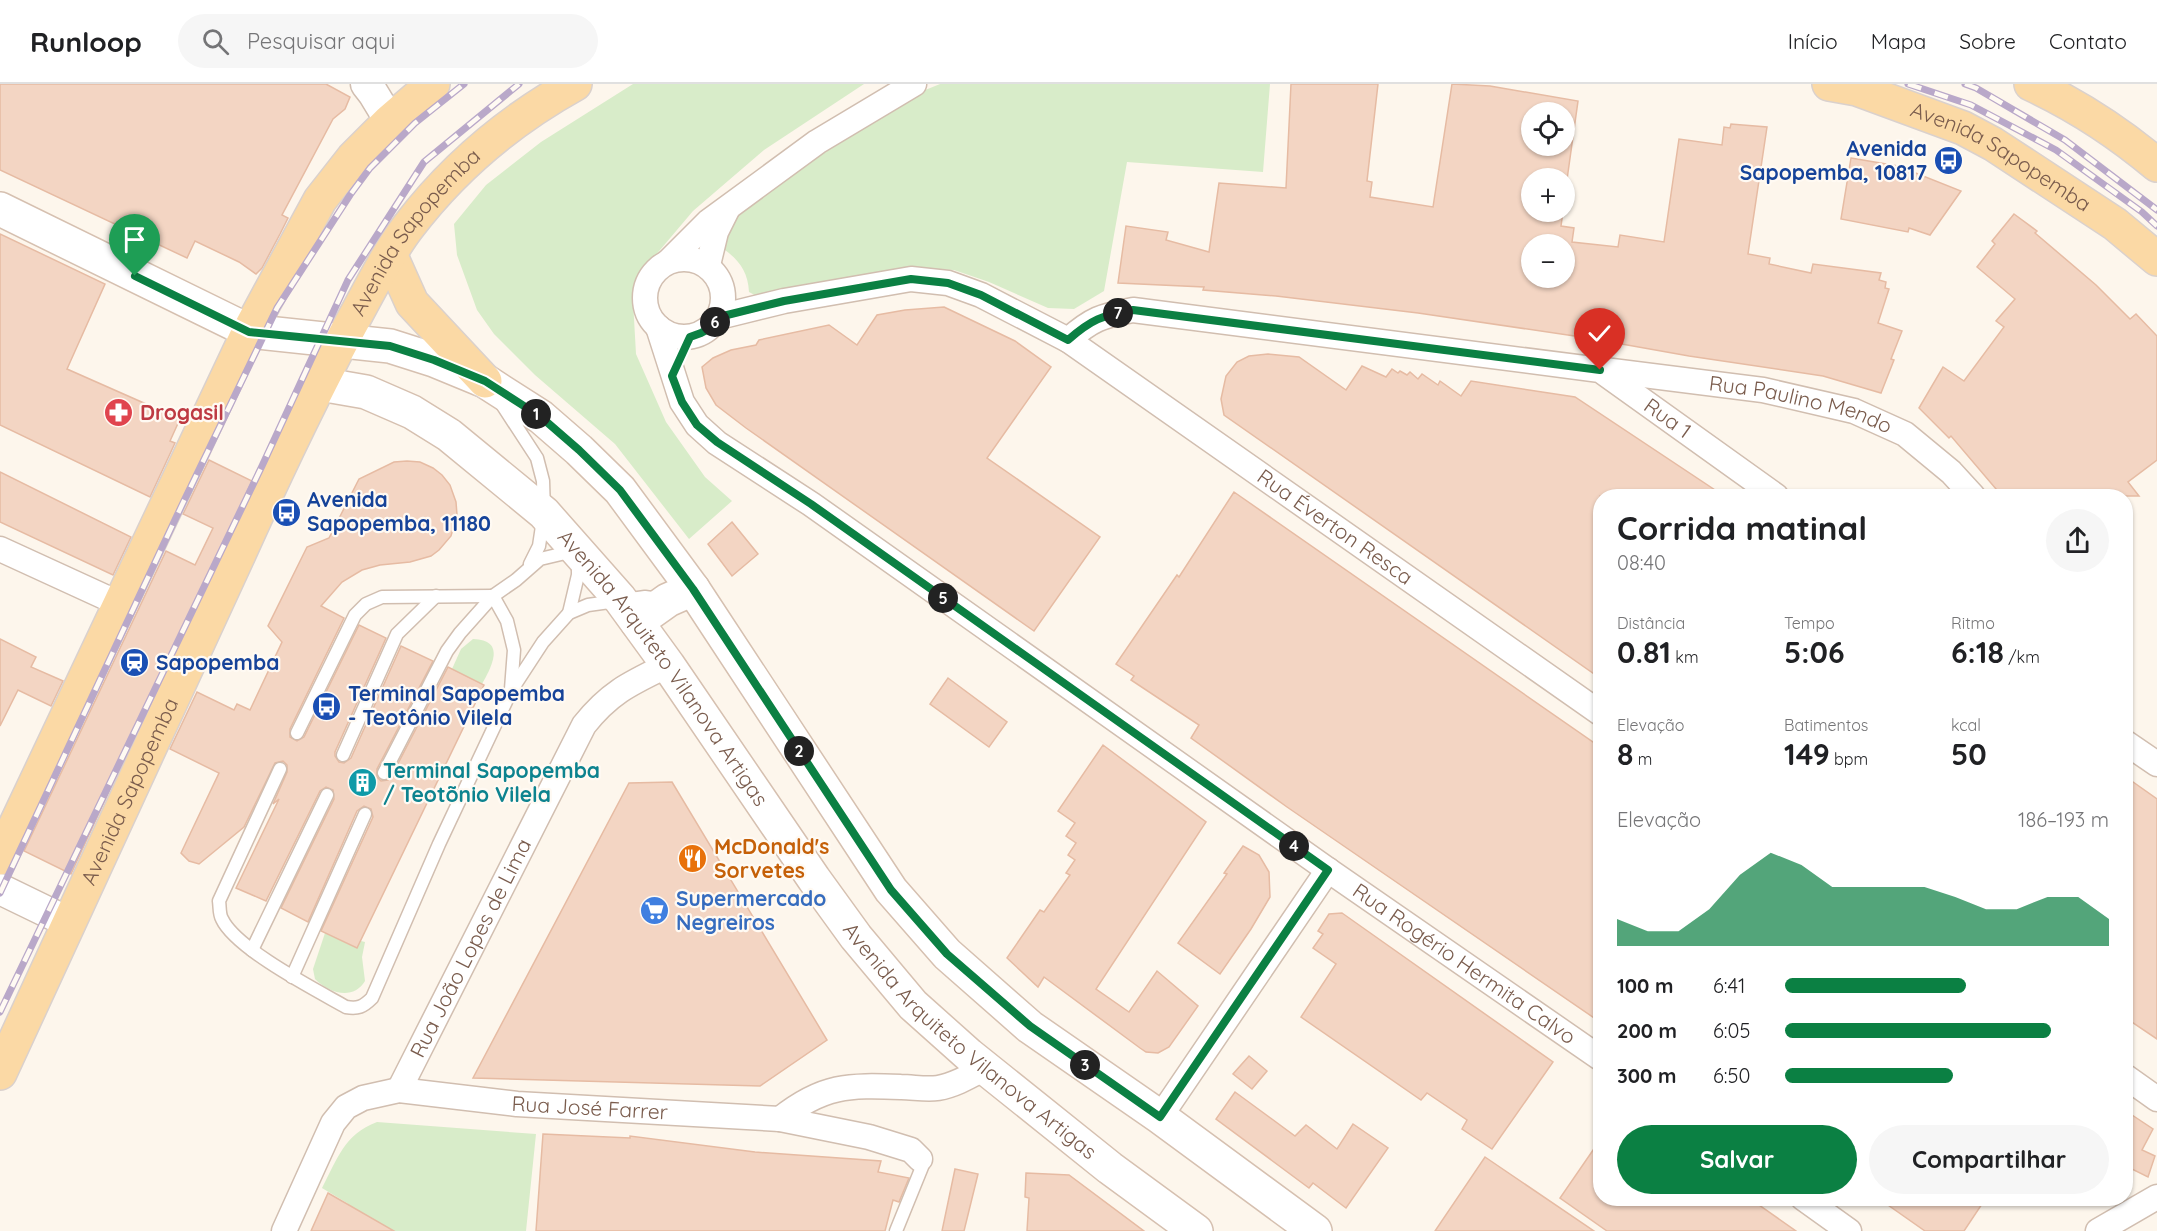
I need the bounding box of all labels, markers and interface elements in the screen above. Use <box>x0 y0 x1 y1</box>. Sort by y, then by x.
search box <box>178 14 598 68</box>
text: Runloop <box>30 24 142 59</box>
icon: search <box>199 25 232 58</box>
text: Pesquisar aqui <box>247 27 395 55</box>
text: Início <box>1788 28 1838 54</box>
text: Mapa <box>1871 28 1926 54</box>
text: Sobre <box>1959 28 2016 54</box>
text: Contato <box>2049 28 2127 54</box>
street label: Avenida Sapopemba <box>1907 96 2096 217</box>
map controls <box>1521 102 1575 288</box>
button: locate <box>1521 102 1575 156</box>
place label: Avenida Sapopemba, 10817 <box>1740 135 1927 185</box>
street label: Avenida Sapopemba <box>344 142 485 320</box>
bus stop icon: Avenida Sapopemba, 10817 <box>1932 145 1964 177</box>
button: + <box>1521 168 1575 222</box>
pin <box>109 214 160 276</box>
icon: arrive <box>118 223 151 256</box>
button: − <box>1521 234 1575 288</box>
pin: 7 <box>1103 298 1133 328</box>
text: 7 <box>1114 303 1122 323</box>
pin: 6 <box>700 307 730 337</box>
pin <box>1574 308 1625 370</box>
text: 6 <box>711 312 719 332</box>
icon: check <box>1583 317 1616 350</box>
street label: Rua Paulino Mendo <box>1708 369 1897 439</box>
street label: Rua 1 <box>1639 392 1697 443</box>
pharmacy icon: Drogasil <box>103 397 135 429</box>
place label: Drogasil <box>140 399 224 425</box>
pin: 1 <box>521 399 551 429</box>
text: 1 <box>533 404 539 424</box>
street label: Rua Éverton Resca <box>1253 463 1418 590</box>
place label: Avenida Sapopemba, 11180 <box>307 486 491 536</box>
bus stop icon: Avenida Sapopemba, 11180 <box>270 496 302 528</box>
text: Corrida matinal <box>1617 507 1867 548</box>
button: share <box>2046 509 2109 572</box>
street label: Avenida Arquiteto Vilanova Artigas <box>553 524 774 811</box>
text: 08:40 <box>1617 550 1666 575</box>
pin: 5 <box>928 583 958 613</box>
text: 5 <box>938 588 948 608</box>
text: Distância <box>1617 613 1685 633</box>
text: Tempo <box>1784 613 1835 633</box>
text: Ritmo <box>1951 613 1995 633</box>
text: 0.81 <box>1617 633 1671 671</box>
text: 5:06 <box>1784 633 1844 671</box>
text: 6:18 <box>1951 633 2004 671</box>
station icon: Sapopemba <box>119 647 151 679</box>
text: km <box>1671 647 1699 667</box>
text: /km <box>2004 647 2040 667</box>
place label: Sapopemba <box>156 649 279 675</box>
place label: Terminal Sapopemba - Teotônio Vilela <box>348 680 565 730</box>
bus stop icon: Terminal Sapopemba - Teotônio Vilela <box>311 690 343 722</box>
street label: Avenida Sapopemba <box>75 693 183 889</box>
text: Elevação <box>1617 715 1684 735</box>
text: Batimentos <box>1784 715 1868 735</box>
text: kcal <box>1951 715 1981 735</box>
text: 8 <box>1617 735 1633 773</box>
text: 149 <box>1784 735 1830 773</box>
text: 50 <box>1951 735 1987 773</box>
pin: 2 <box>784 736 814 766</box>
text: 2 <box>794 741 804 761</box>
text: m <box>1633 749 1652 769</box>
text: bpm <box>1830 749 1868 769</box>
place label: Terminal Sapopemba / Teotõnio Vilela <box>383 757 600 807</box>
building icon: Terminal Sapopemba / Teotõnio Vilela <box>346 767 378 799</box>
text: Elevação <box>1617 807 1701 832</box>
text: 186–193 m <box>2018 807 2109 832</box>
pin: 4 <box>1279 831 1309 861</box>
place label: McDonald's Sorvetes <box>714 833 829 883</box>
street label: Rua João Lopes de Lima <box>404 834 536 1062</box>
text: 4 <box>1289 836 1299 856</box>
restaurant icon: McDonald's Sorvetes <box>677 843 709 875</box>
street label: Rua Rogério Hermita Calvo <box>1348 877 1581 1049</box>
place label: Supermercado Negreiros <box>676 885 826 935</box>
supermarket icon: Supermercado Negreiros <box>639 895 671 927</box>
street label: Avenida Arquiteto Vilanova Artigas <box>838 917 1102 1164</box>
text: 100 m <box>1617 973 1673 998</box>
text: 6:41 <box>1713 973 1745 998</box>
text: 200 m <box>1617 1018 1677 1043</box>
text: 6:05 <box>1713 1018 1750 1043</box>
pin: 3 <box>1070 1050 1100 1080</box>
text: 3 <box>1081 1055 1089 1075</box>
text: 300 m <box>1617 1063 1676 1088</box>
text: 6:50 <box>1713 1063 1750 1088</box>
street label: Rua José Farrer <box>511 1090 669 1125</box>
button: Salvar <box>1617 1125 1857 1194</box>
button: Compartilhar <box>1869 1125 2109 1194</box>

